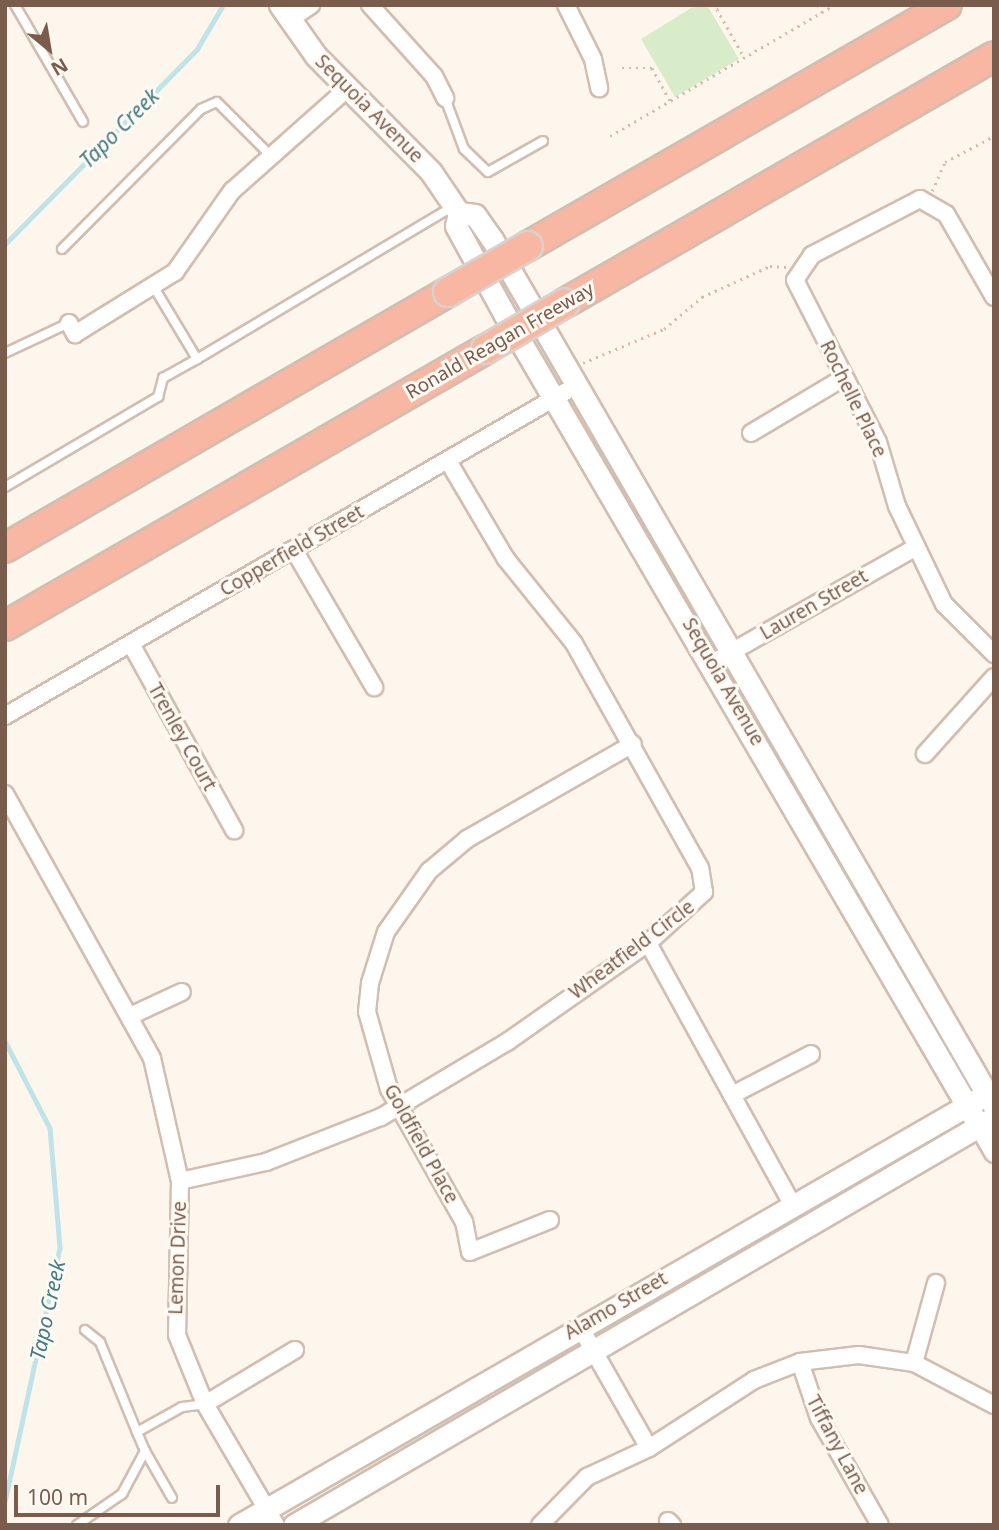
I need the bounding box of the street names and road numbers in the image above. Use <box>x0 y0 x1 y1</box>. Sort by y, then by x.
street label: Sequoia Avenue <box>310 50 428 168</box>
street label: Ronald Reagan Freeway <box>402 278 598 404</box>
street label: Rochelle Place <box>815 337 891 461</box>
street label: Copperfield Street <box>216 501 368 601</box>
street label: Lauren Street <box>756 565 872 645</box>
street label: Sequoia Avenue <box>677 614 769 750</box>
street label: Trenley Court <box>143 679 221 795</box>
street label: Wheatfield Circle <box>565 896 699 1004</box>
street label: Goldfield Place <box>379 1081 463 1207</box>
street label: Lemon Drive <box>165 1201 191 1315</box>
street label: Alamo Street <box>561 1267 671 1345</box>
street label: Tiffany Lane <box>801 1392 873 1498</box>

